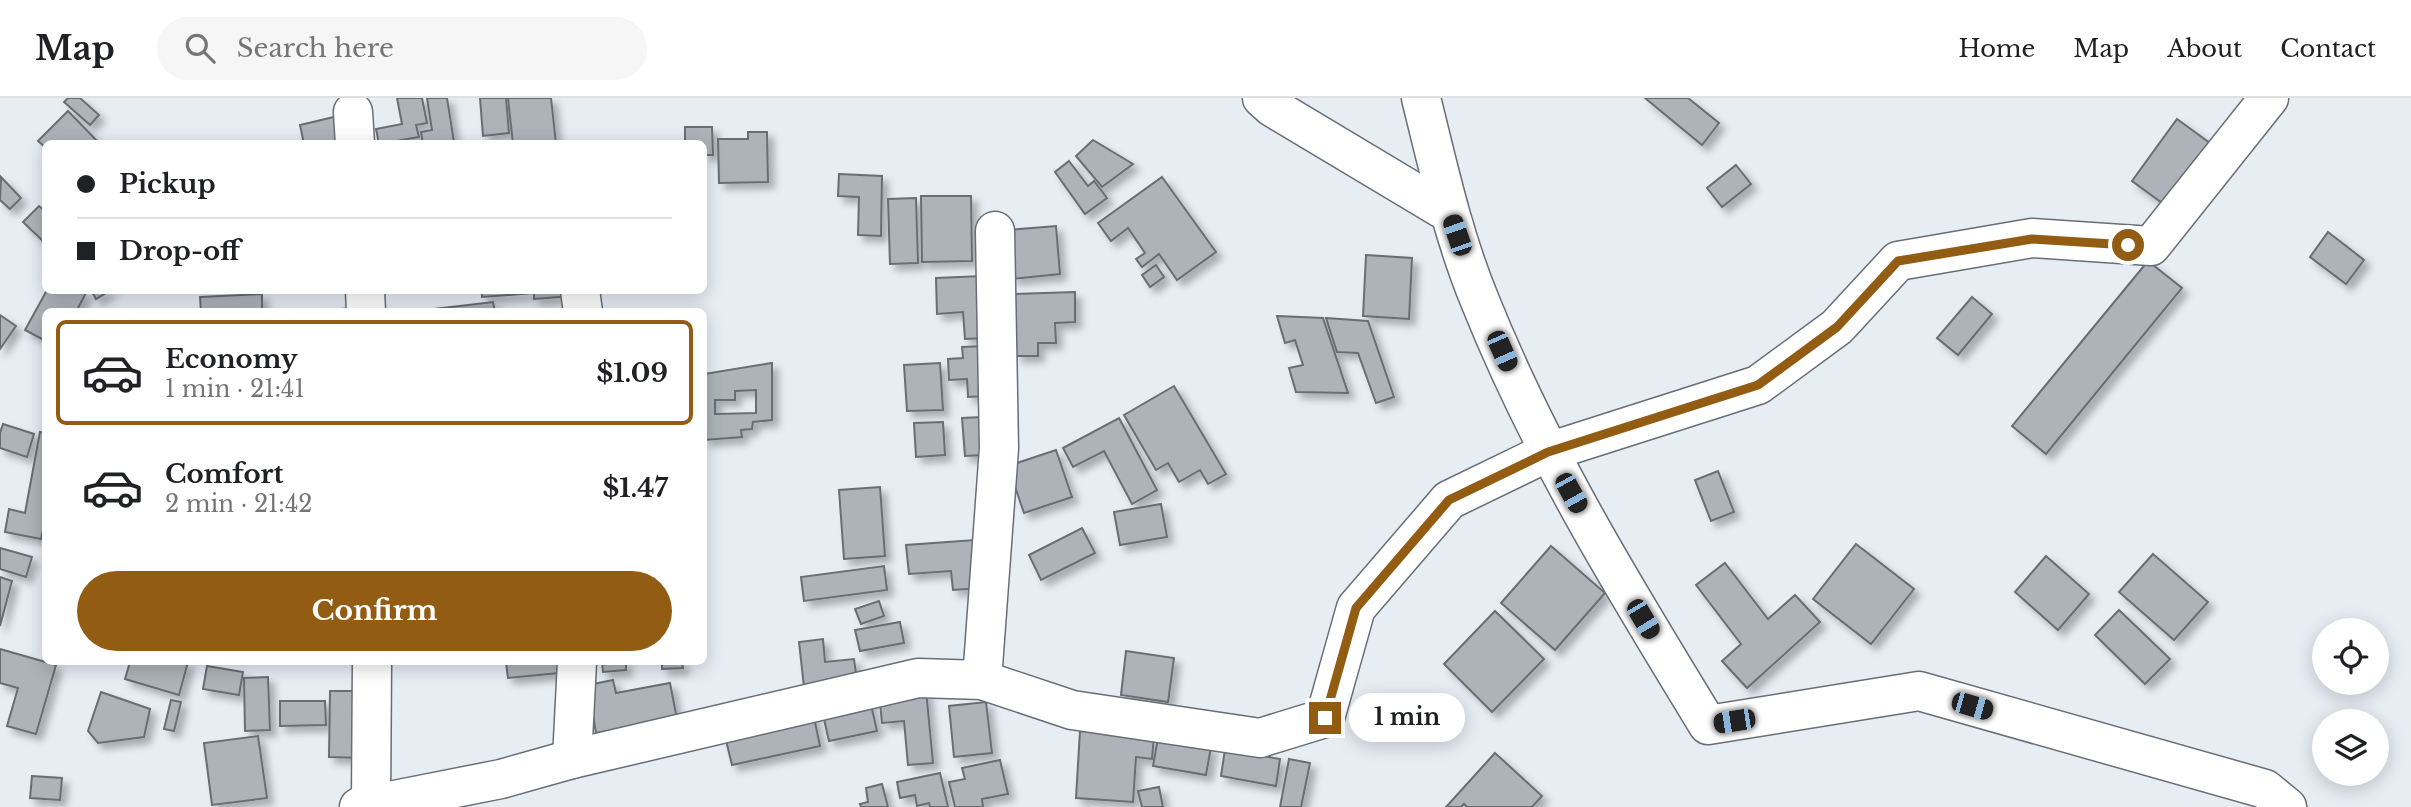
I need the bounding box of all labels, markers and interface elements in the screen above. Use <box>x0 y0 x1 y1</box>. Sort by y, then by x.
search box <box>157 17 647 80</box>
text: Map <box>35 28 115 69</box>
icon: search <box>181 29 219 67</box>
text: Search here <box>237 32 394 64</box>
text: Home <box>1959 34 2035 63</box>
text: Map <box>2073 34 2129 63</box>
text: About <box>2167 34 2242 63</box>
text: Contact <box>2280 34 2376 63</box>
text: Pickup <box>119 168 216 200</box>
car <box>1441 212 1474 258</box>
route start <box>2112 229 2144 261</box>
text: Drop-off <box>119 235 240 267</box>
car <box>1484 328 1521 374</box>
icon: car <box>81 341 144 404</box>
text: Economy <box>165 343 298 375</box>
text: $1.09 <box>597 357 668 389</box>
text: 1 min · 21:41 <box>165 375 305 403</box>
icon: car <box>81 456 144 519</box>
text: Comfort <box>165 458 283 490</box>
car <box>1552 470 1591 516</box>
text: $1.47 <box>602 472 668 504</box>
text: 2 min · 21:42 <box>165 490 313 518</box>
button: Confirm <box>77 571 672 651</box>
car <box>1624 596 1663 642</box>
map controls <box>2312 618 2389 786</box>
button: locate <box>2312 618 2389 695</box>
car <box>1949 690 1996 722</box>
callout: 1 min <box>1350 694 1465 742</box>
route end <box>1309 702 1341 734</box>
text: 1 min <box>1374 703 1440 731</box>
car <box>1712 707 1757 735</box>
button: layers <box>2312 709 2389 786</box>

